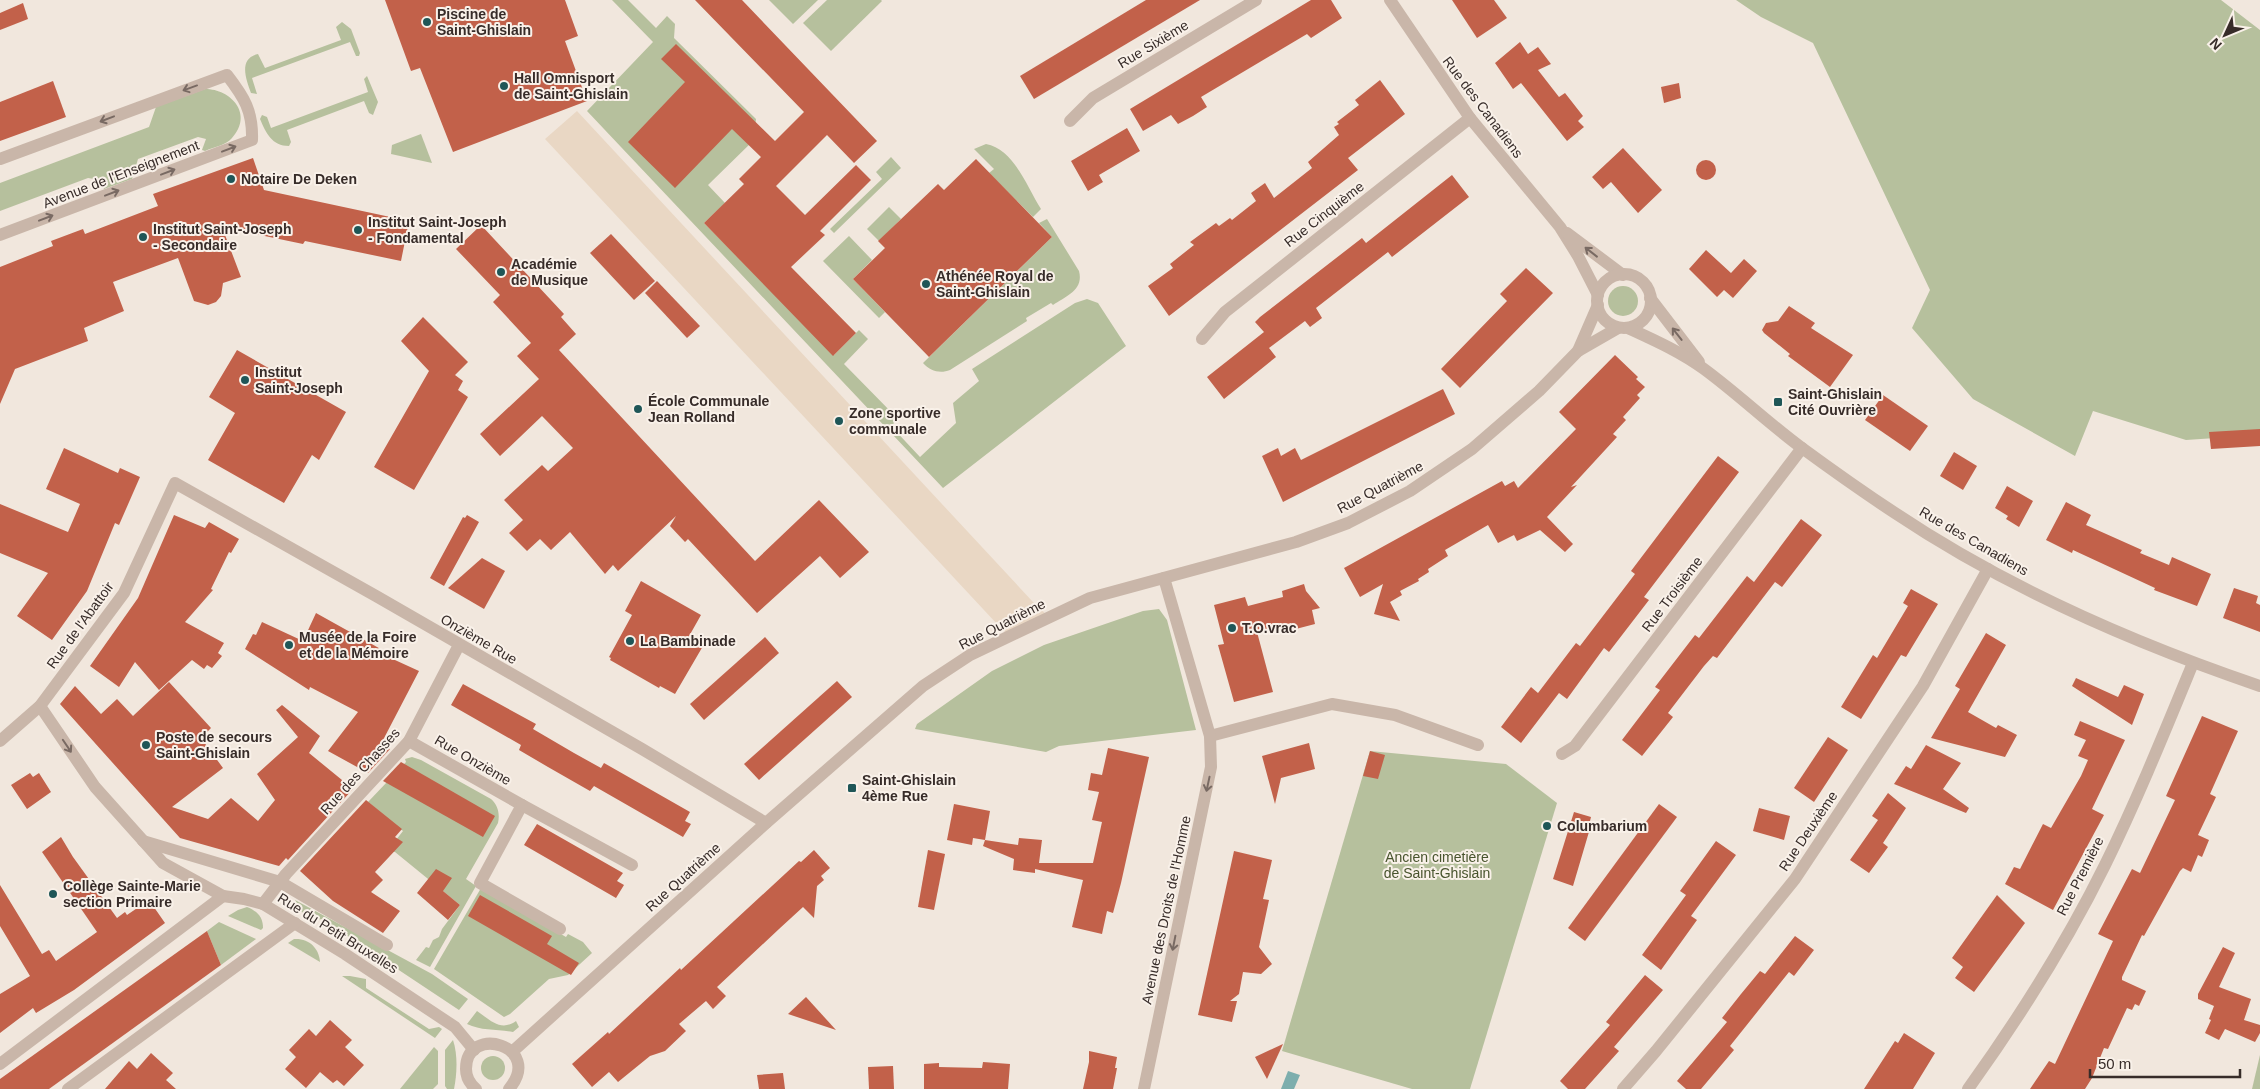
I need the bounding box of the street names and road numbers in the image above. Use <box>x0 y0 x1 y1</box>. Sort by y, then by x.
street label: Rue Sixième <box>1115 17 1191 71</box>
street label: Rue des Canadiens <box>1440 53 1526 161</box>
street label: Avenue de l'Enseignement <box>41 137 201 211</box>
street label: Rue Cinquième <box>1281 178 1367 250</box>
street label: Rue Quatrième <box>1334 458 1426 516</box>
street label: Rue des Canadiens <box>1917 503 2031 579</box>
street label: Rue Troisième <box>1638 553 1706 635</box>
street label: Rue de l'Abattoir <box>43 578 117 671</box>
street label: Rue Quatrième <box>956 595 1048 653</box>
street label: Onzième Rue <box>438 611 520 667</box>
street label: Rue des Chasses <box>317 725 403 817</box>
street label: Rue Onzième <box>432 732 514 788</box>
street label: Rue Deuxième <box>1775 788 1841 874</box>
street label: Avenue des Droits de l'Homme <box>1138 814 1194 1006</box>
street label: Rue Première <box>2053 834 2107 918</box>
street label: Rue Quatrième <box>642 839 724 915</box>
street label: Rue du Petit Bruxelles <box>275 890 401 976</box>

